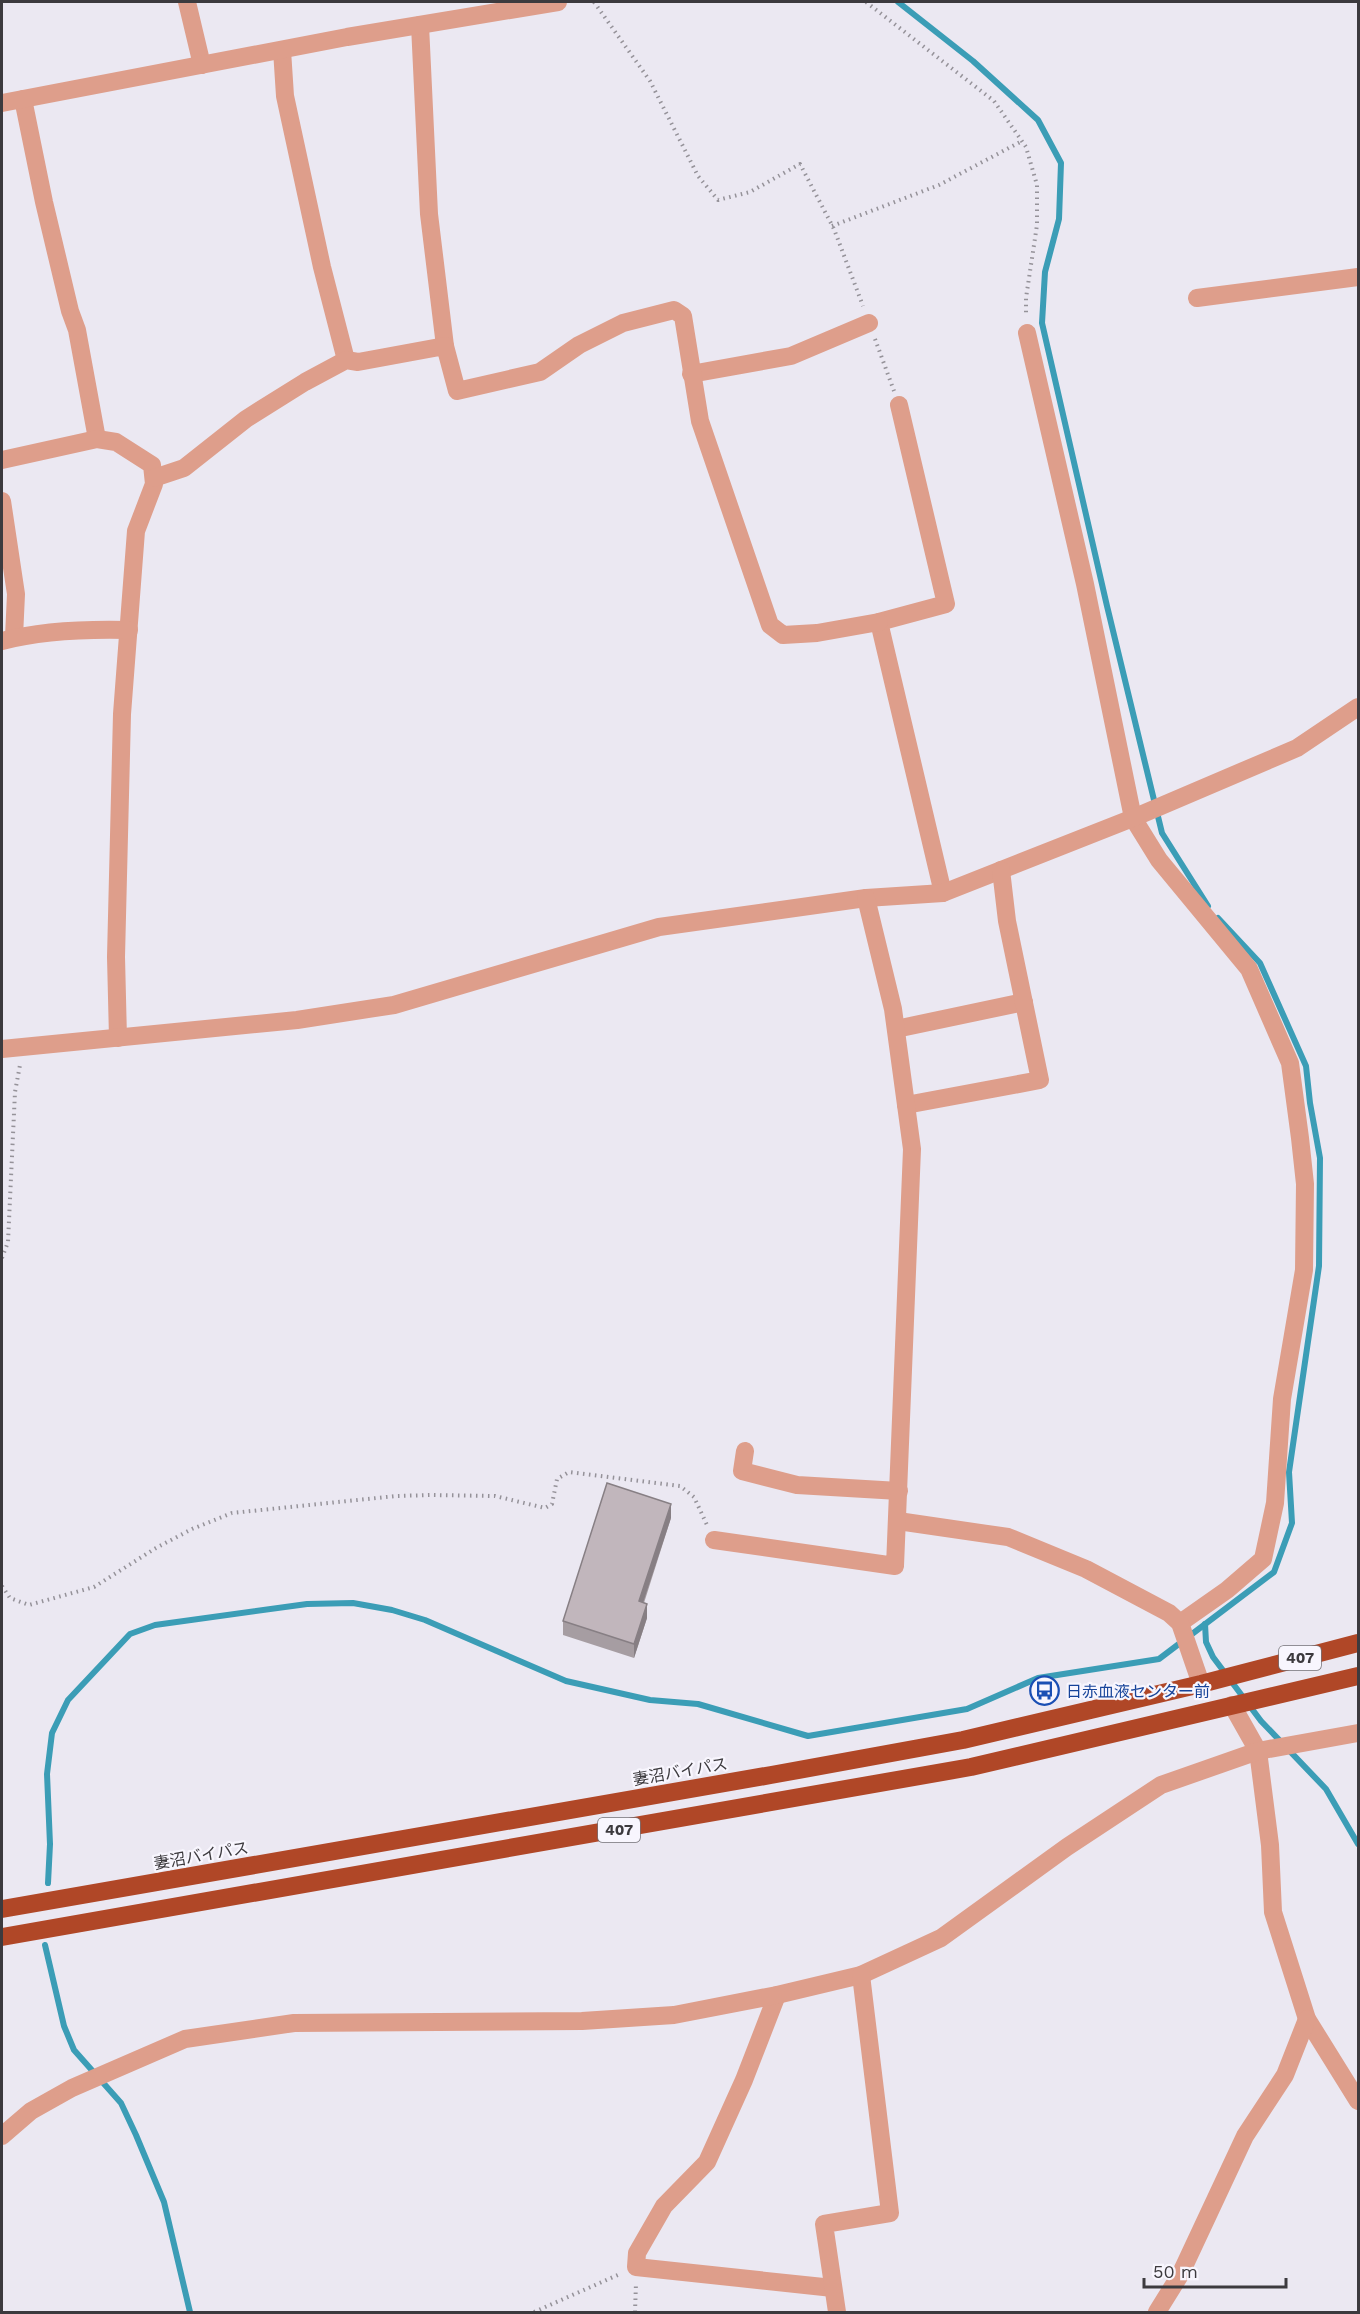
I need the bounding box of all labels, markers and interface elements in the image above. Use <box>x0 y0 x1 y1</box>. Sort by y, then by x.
road number: 407 <box>1279 1646 1321 1670</box>
bus stop icon: 日赤血液センター前 <box>1029 1675 1061 1707</box>
place label: 日赤血液センター前 <box>1066 1682 1210 1701</box>
street label: 妻沼バイパス <box>631 1754 729 1789</box>
road number: 407 <box>598 1818 640 1842</box>
street label: 妻沼バイパス <box>152 1838 250 1873</box>
scale bar <box>1144 2251 1286 2289</box>
text: 50 m <box>1153 2261 1198 2282</box>

